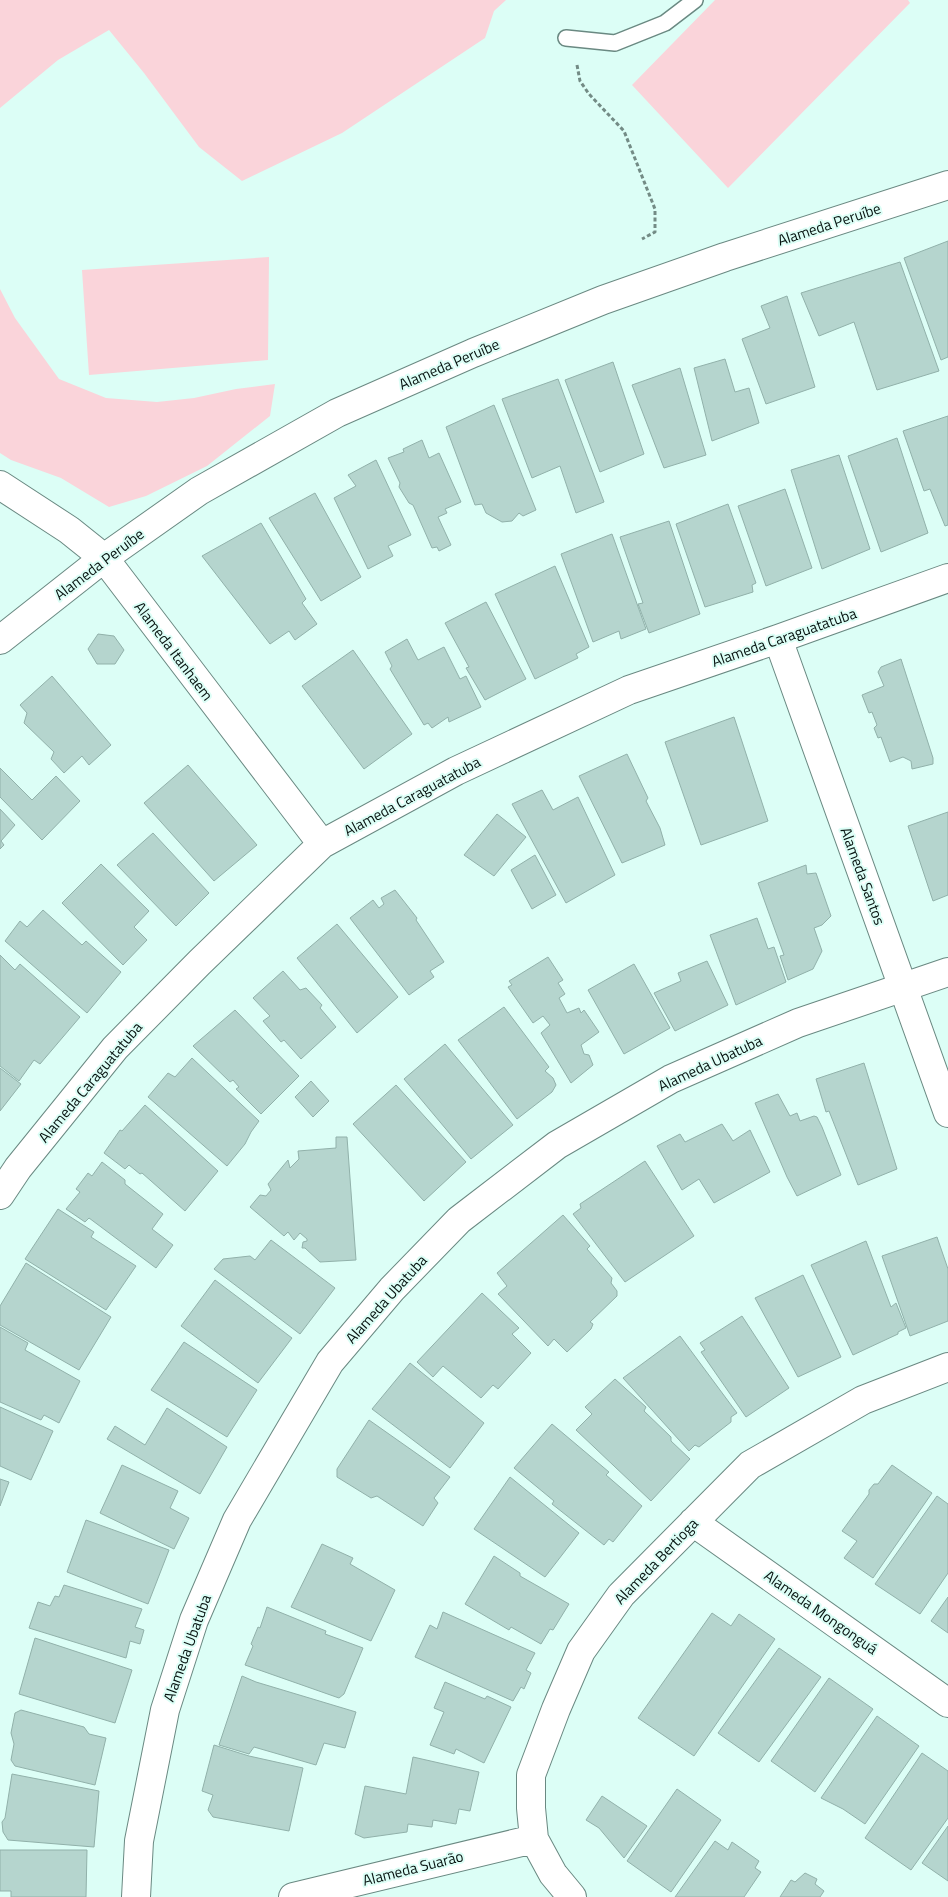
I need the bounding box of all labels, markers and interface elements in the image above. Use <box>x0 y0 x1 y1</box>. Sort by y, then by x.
street label: Alameda Peruíbe <box>774 196 884 252</box>
street label: Alameda Peruíbe <box>395 332 503 396</box>
street label: Alameda Peruíbe <box>49 523 149 605</box>
street label: Alameda Itanhaem <box>129 597 219 705</box>
street label: Alameda Caraguatatuba <box>708 601 860 673</box>
street label: Alameda Caraguatatuba <box>340 750 485 842</box>
street label: Alameda Santos <box>835 824 891 928</box>
street label: Alameda Caraguatatuba <box>32 1016 148 1148</box>
street label: Alameda Ubatuba <box>654 1029 766 1097</box>
street label: Alameda Ubatuba <box>340 1249 432 1348</box>
street label: Alameda Bertioga <box>609 1512 704 1609</box>
street label: Alameda Mongonguá <box>759 1564 883 1660</box>
street label: Alameda Ubatuba <box>157 1591 217 1705</box>
street label: Alameda Suarão <box>360 1844 466 1892</box>

